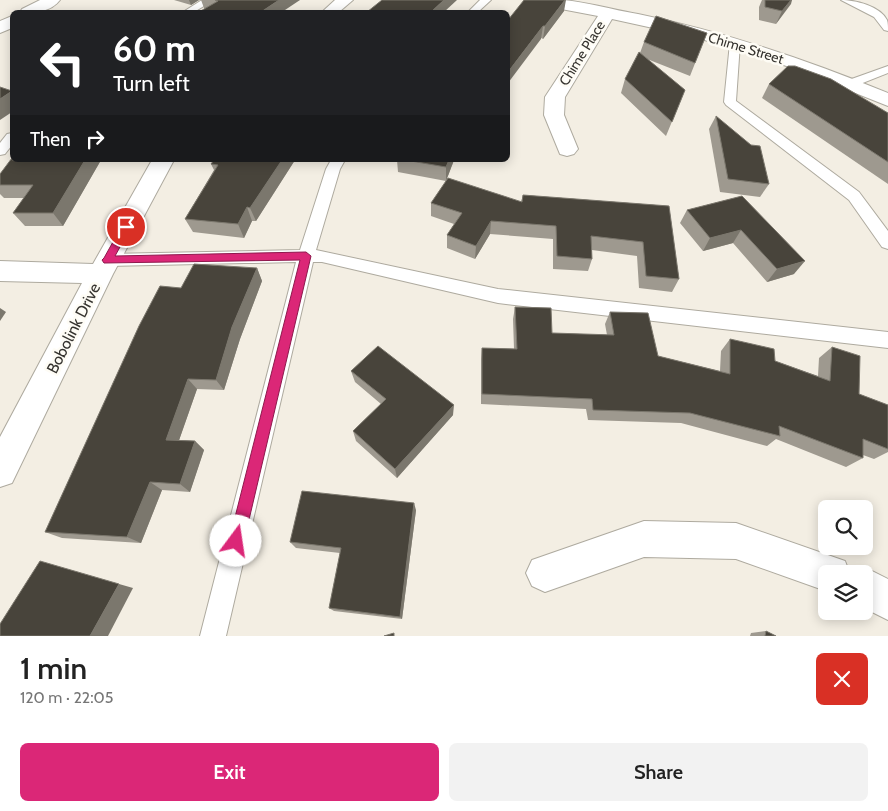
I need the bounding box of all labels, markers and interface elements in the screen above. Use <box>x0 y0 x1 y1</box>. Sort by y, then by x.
street label: Chime Place <box>555 17 609 89</box>
text: 60 m <box>113 27 196 70</box>
street label: Chime Street <box>706 28 786 68</box>
icon: left <box>30 30 95 95</box>
text: Turn left <box>113 70 190 97</box>
icon: right <box>81 125 109 153</box>
text: Then <box>30 128 71 151</box>
pin <box>105 206 147 248</box>
icon: arrive <box>112 213 140 241</box>
street label: Bobolink Drive <box>43 280 104 377</box>
map controls <box>818 500 873 620</box>
button: search <box>818 500 873 555</box>
position arrow <box>209 514 261 566</box>
button: layers <box>818 565 873 620</box>
text: 1 min <box>20 650 87 687</box>
button: close <box>816 653 868 705</box>
text: 120 m · 22:05 <box>20 688 113 707</box>
button: Exit <box>20 743 439 801</box>
button: Share <box>449 743 868 801</box>

